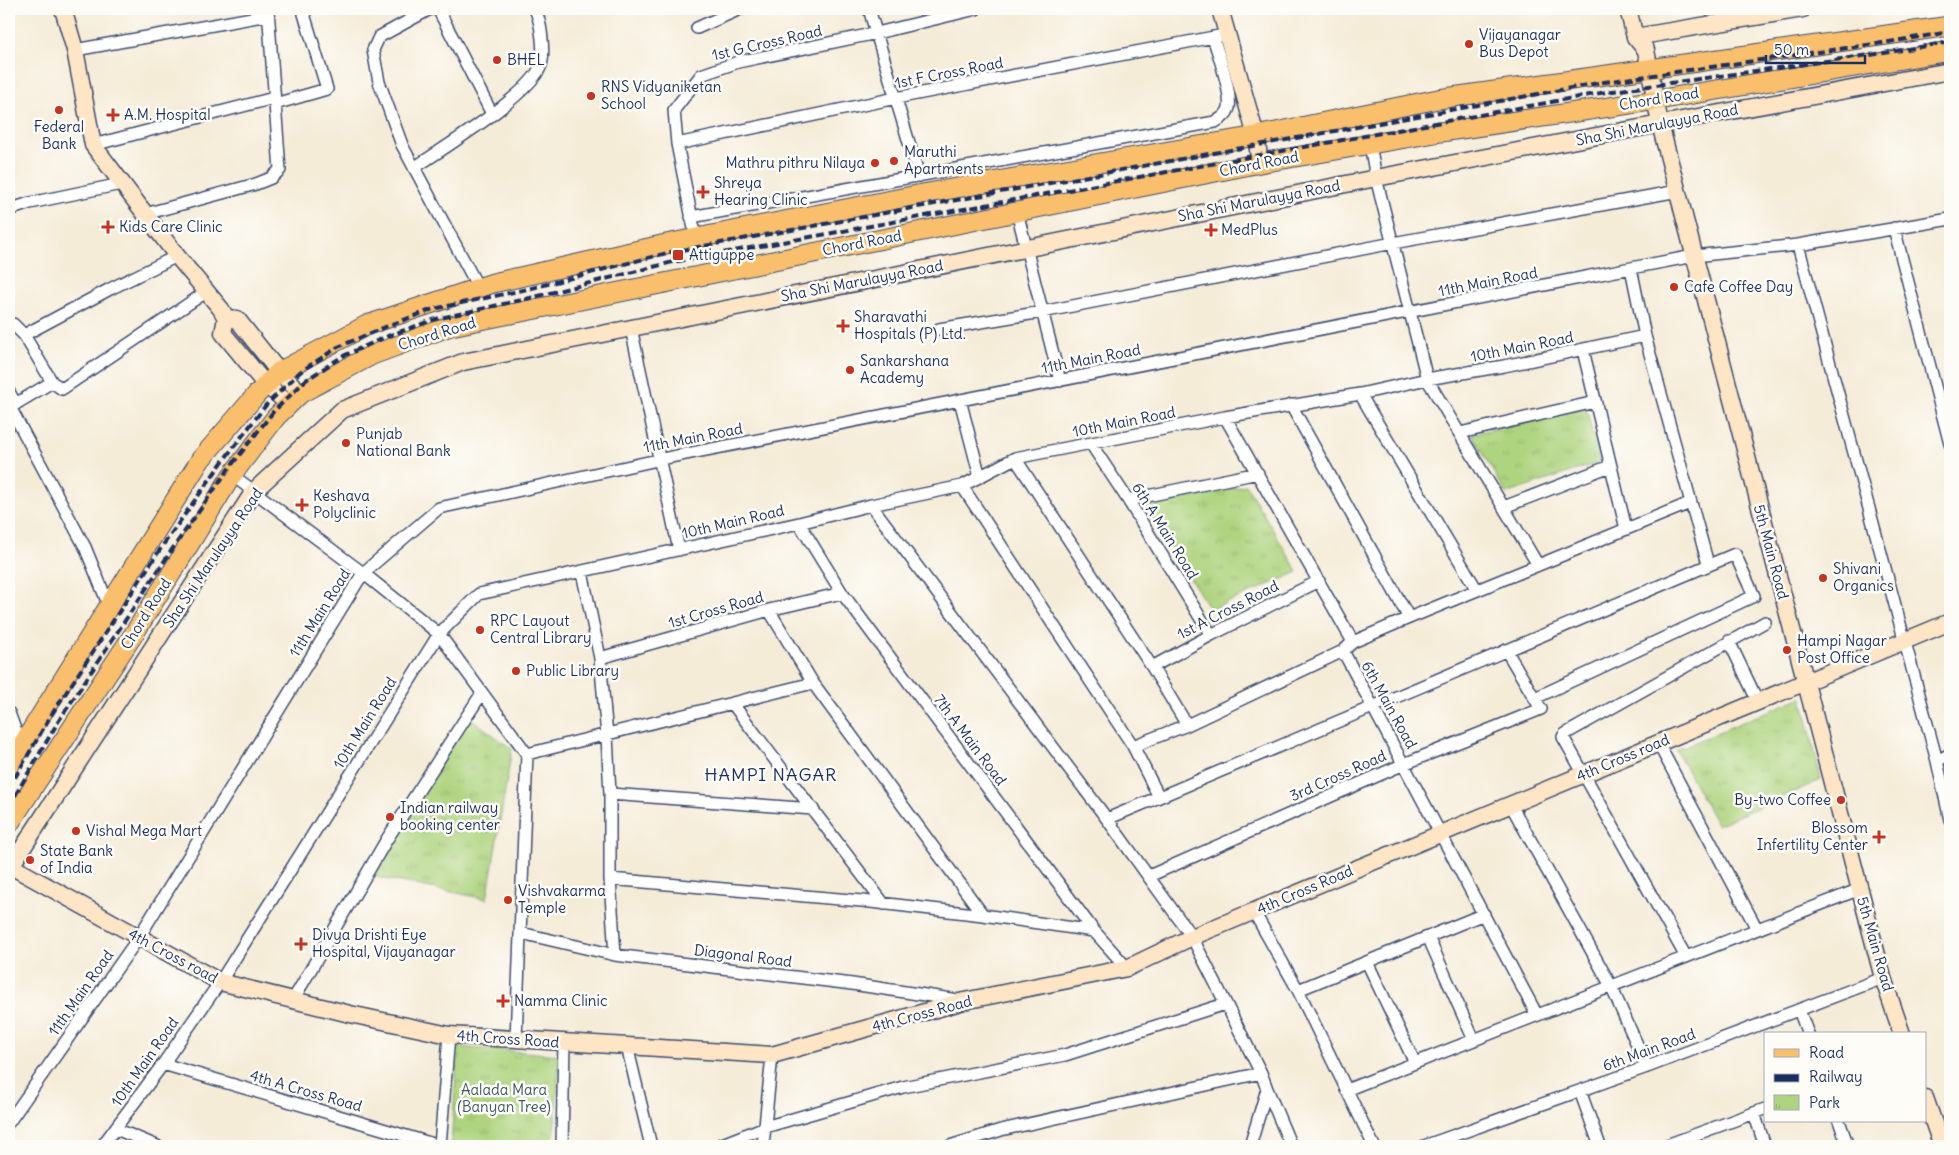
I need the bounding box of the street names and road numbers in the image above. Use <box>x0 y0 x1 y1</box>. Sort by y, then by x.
street label: 1st G Cross Road <box>710 21 824 64</box>
street label: 1st F Cross Road <box>893 53 1005 92</box>
street label: Chord Road <box>1618 83 1700 114</box>
street label: Sha Shi Marulayya Road <box>1574 99 1740 150</box>
street label: Chord Road <box>1218 146 1300 181</box>
street label: Sha Shi Marulayya Road <box>1176 175 1342 226</box>
street label: Chord Road <box>821 225 903 260</box>
street label: Sha Shi Marulayya Road <box>779 255 945 306</box>
street label: 11th Main Road <box>1437 263 1539 300</box>
street label: Chord Road <box>396 313 478 354</box>
street label: 10th Main Road <box>1469 327 1575 366</box>
street label: 11th Main Road <box>1040 340 1142 377</box>
street label: 10th Main Road <box>1071 402 1177 441</box>
street label: 11th Main Road <box>642 419 744 456</box>
street label: 6th A Main Road <box>1128 479 1203 583</box>
street label: Sha Shi Marulayya Road <box>159 484 267 631</box>
street label: 10th Main Road <box>680 500 786 543</box>
street label: 5th Main Road <box>1750 502 1793 602</box>
street label: 11th Main Road <box>285 565 354 660</box>
street label: Chord Road <box>116 574 175 653</box>
street label: 1st A Cross Road <box>1174 576 1282 643</box>
street label: 1st Cross Road <box>666 587 766 632</box>
street label: 6th Main Road <box>1358 658 1421 752</box>
street label: 10th Main Road <box>329 673 400 772</box>
street label: 7th A Main Road <box>930 690 1011 789</box>
street label: 4th Cross road <box>1573 729 1672 786</box>
street label: 3rd Cross Road <box>1287 746 1389 805</box>
street label: 4th Cross Road <box>1254 861 1356 918</box>
street label: 5th Main Road <box>1853 894 1898 993</box>
street label: 4th Cross road <box>125 924 222 987</box>
street label: Diagonal Road <box>693 940 793 971</box>
street label: 11th Main Road <box>44 946 117 1039</box>
street label: 4th Cross Road <box>870 991 974 1036</box>
street label: 10th Main Road <box>107 1013 182 1110</box>
street label: 6th Main Road <box>1600 1024 1698 1075</box>
street label: 4th Cross Road <box>456 1025 560 1052</box>
street label: 4th A Cross Road <box>248 1065 365 1116</box>

